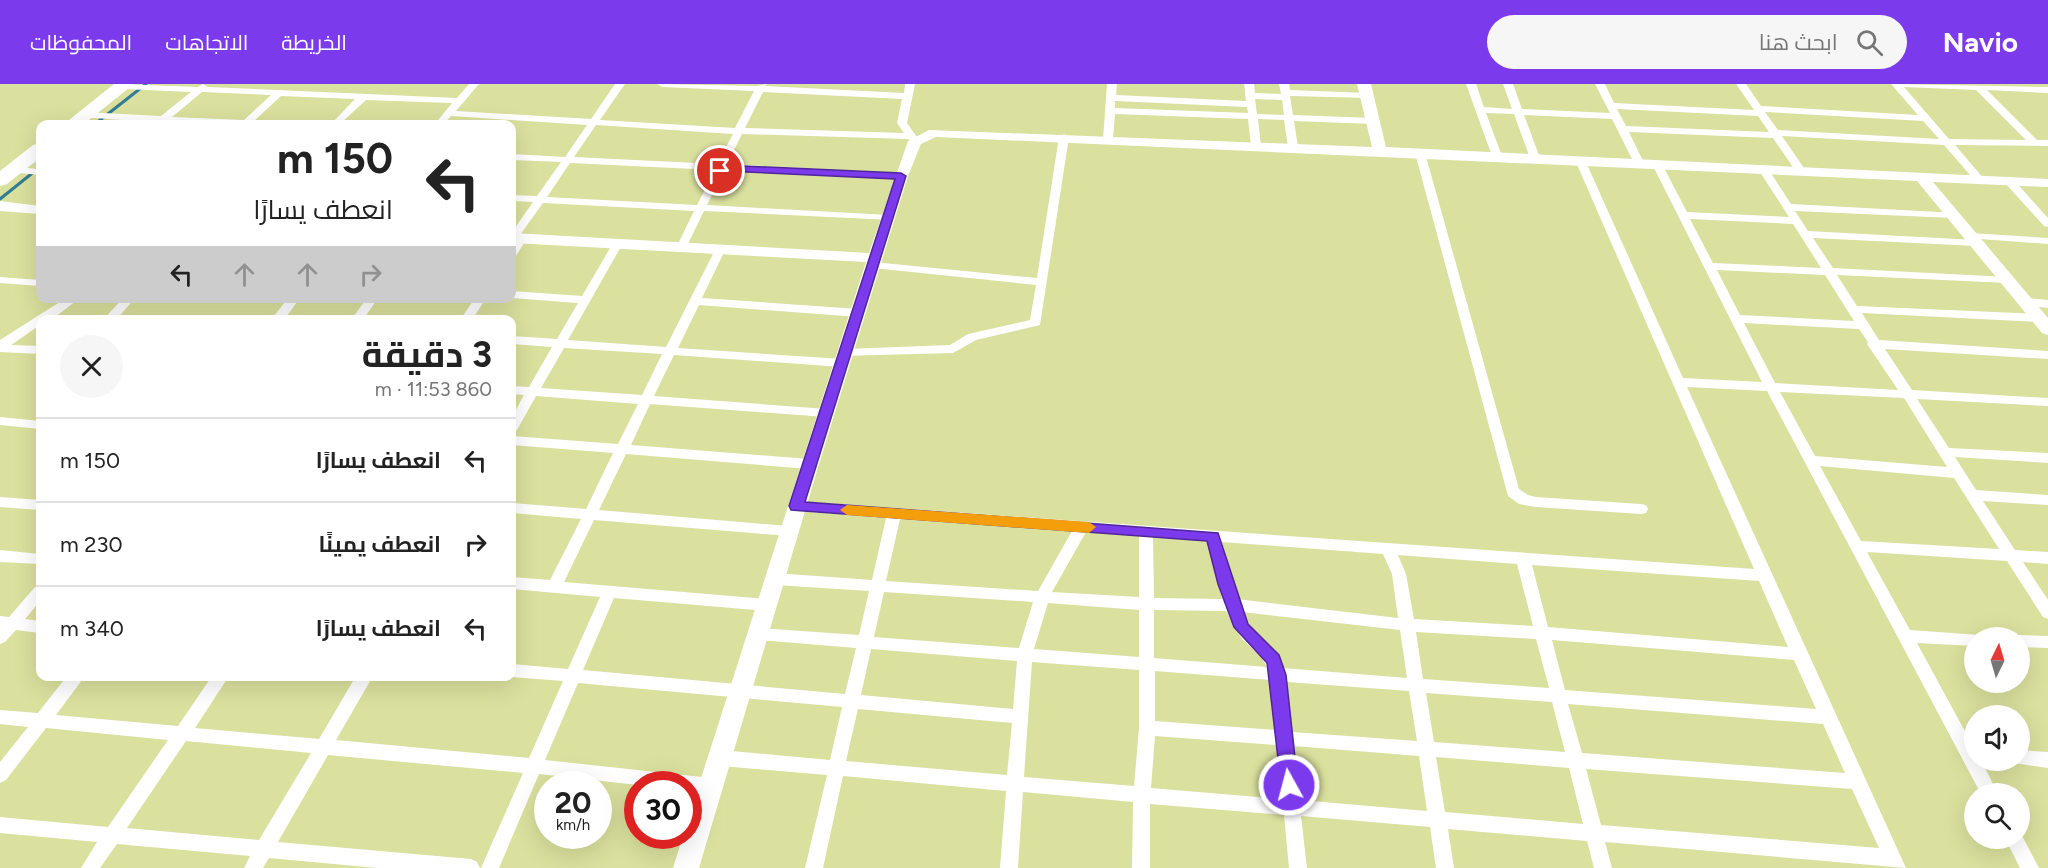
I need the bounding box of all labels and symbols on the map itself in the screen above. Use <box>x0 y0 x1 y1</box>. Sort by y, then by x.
pin <box>694 145 745 196</box>
north arrow <box>1964 627 2030 693</box>
position arrow <box>1257 753 1321 817</box>
speed limit sign: 30 <box>624 771 702 849</box>

